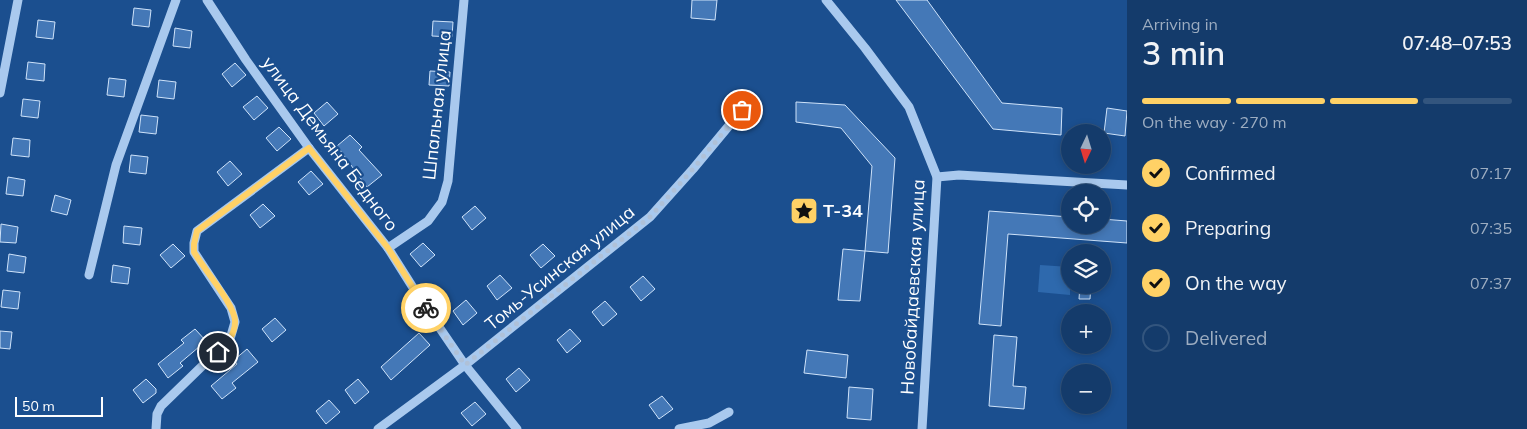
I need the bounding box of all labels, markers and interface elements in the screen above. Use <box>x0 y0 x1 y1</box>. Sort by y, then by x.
text: Arriving in <box>1142 14 1218 34</box>
street label: Шпальная улица <box>417 29 456 181</box>
text: 07:48–07:53 <box>1402 31 1512 55</box>
text: 3 min <box>1142 33 1225 73</box>
street label: улица Демьяна Бедного <box>257 52 404 236</box>
pin <box>721 89 763 131</box>
icon: bag <box>728 96 756 124</box>
text: On the way · 270 m <box>1142 112 1287 132</box>
north arrow <box>1061 124 1111 174</box>
map controls <box>1061 124 1111 414</box>
icon: check <box>1142 159 1170 187</box>
text: Confirmed <box>1185 161 1276 185</box>
text: 07:17 <box>1470 163 1512 183</box>
street label: Новобайдаевская улица <box>895 179 930 395</box>
button: locate <box>1061 184 1111 234</box>
place icon: T-34 <box>789 196 819 226</box>
place label: T-34 <box>823 199 863 222</box>
street label: Томь-Усинская улица <box>480 200 639 335</box>
icon: check <box>1142 214 1170 242</box>
text: Preparing <box>1185 216 1271 240</box>
text: 07:35 <box>1470 218 1512 238</box>
button: layers <box>1061 244 1111 294</box>
icon: check <box>1142 269 1170 297</box>
text: On the way <box>1185 271 1287 295</box>
text: 07:37 <box>1470 273 1512 293</box>
courier <box>401 283 451 333</box>
icon: bike <box>412 294 440 322</box>
button: + <box>1061 304 1111 354</box>
text: Delivered <box>1185 326 1267 350</box>
pin <box>197 331 239 373</box>
icon: home <box>204 338 232 366</box>
button: − <box>1061 364 1111 414</box>
scale bar <box>15 394 102 417</box>
text: 50 m <box>22 397 55 415</box>

